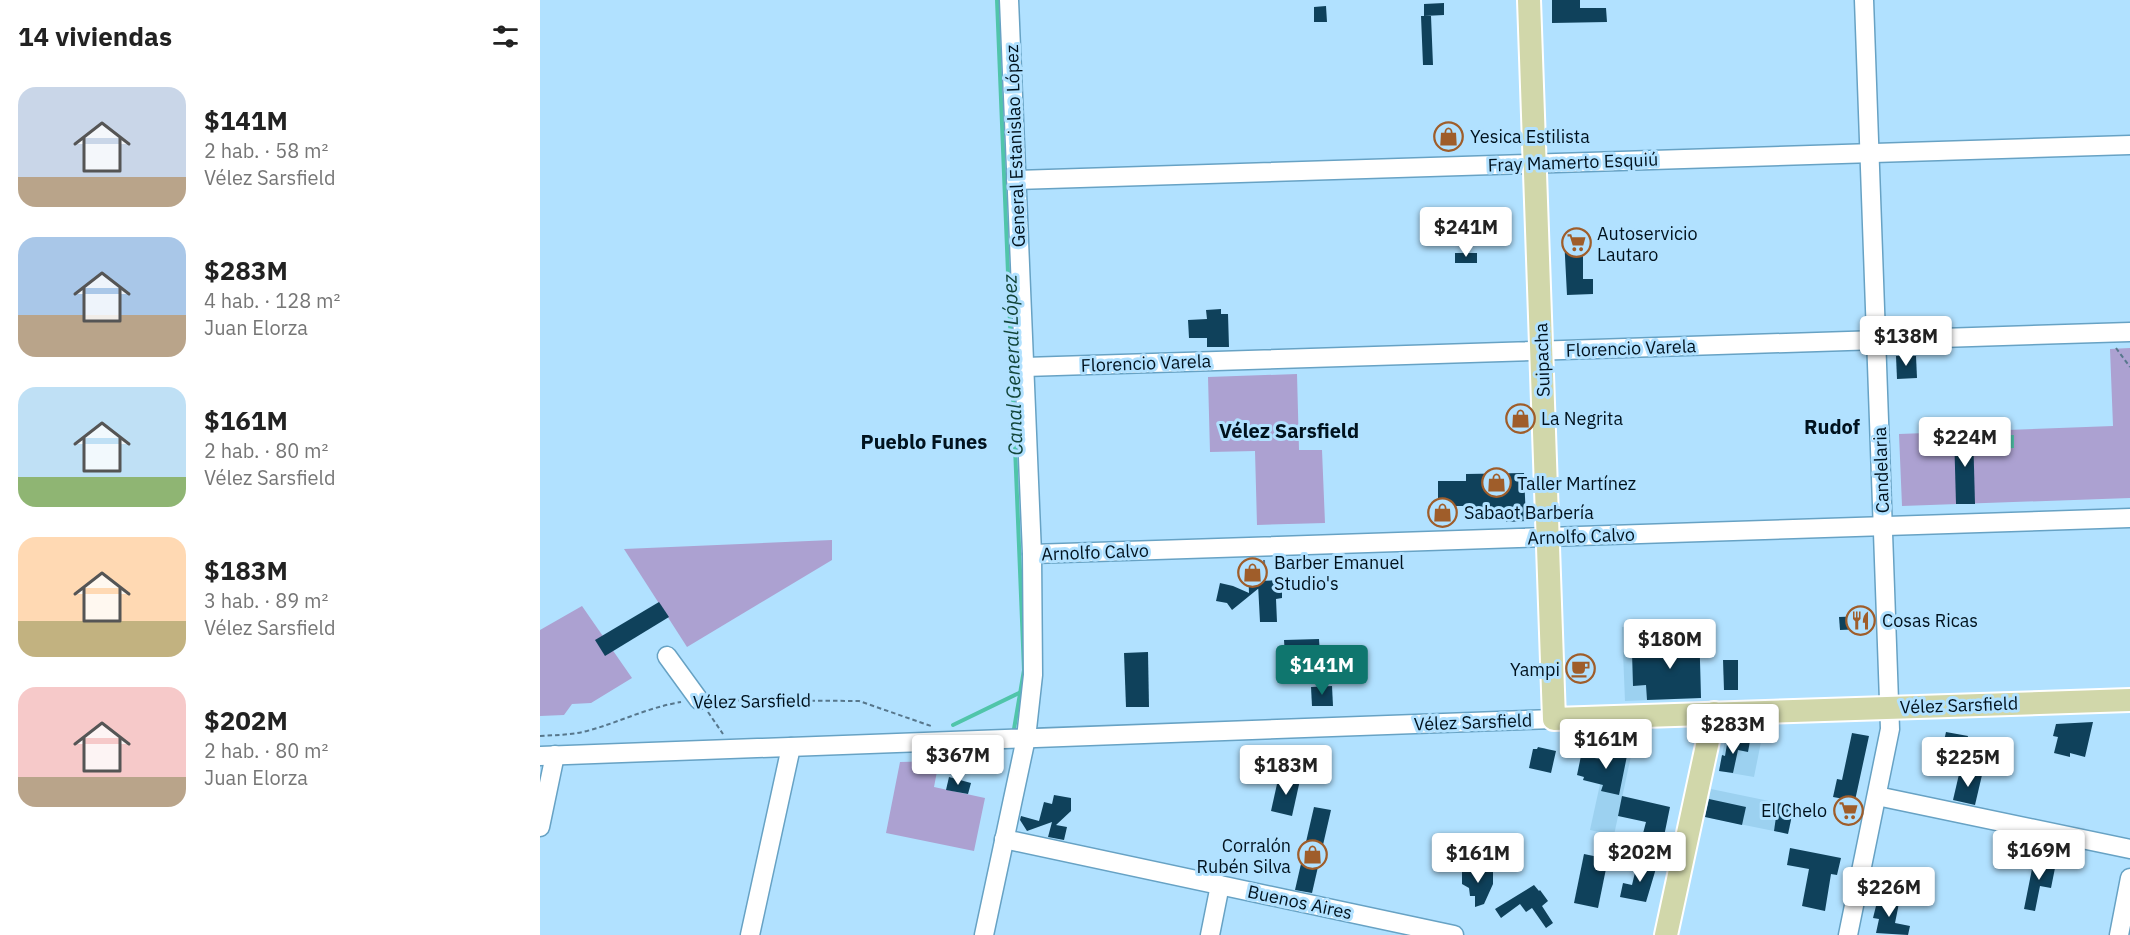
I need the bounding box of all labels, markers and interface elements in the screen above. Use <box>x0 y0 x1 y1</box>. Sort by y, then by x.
text: 14 viviendas <box>18 19 172 53</box>
icon: filters <box>489 20 522 53</box>
street label: General Estanislao López <box>1000 44 1030 248</box>
text: $141M <box>204 103 288 137</box>
icon: home <box>66 111 138 183</box>
shop icon: Yesica Estilista <box>1433 120 1465 152</box>
place label: Yesica Estilista <box>1470 125 1590 148</box>
text: 2 hab. · 58 m² <box>204 137 328 164</box>
street label: Fray Mamerto Esquiú <box>1487 148 1659 176</box>
text: Vélez Sarsfield <box>204 164 336 191</box>
pin: $241M <box>1424 207 1508 258</box>
text: $241M <box>1434 213 1498 240</box>
place label: Autoservicio Lautaro <box>1597 222 1698 266</box>
supermarket icon: Autoservicio Lautaro <box>1560 227 1592 259</box>
text: $283M <box>204 253 288 287</box>
icon: home <box>66 261 138 333</box>
water label: Canal General López <box>995 273 1029 456</box>
text: 4 hab. · 128 m² <box>204 287 340 314</box>
text: Juan Elorza <box>204 314 308 341</box>
pin: $138M <box>1864 316 1948 367</box>
street label: Suipacha <box>1529 322 1555 397</box>
text: $138M <box>1874 322 1938 349</box>
street label: Florencio Varela <box>1565 334 1697 362</box>
street label: Florencio Varela <box>1080 349 1212 377</box>
shop icon: La Negrita <box>1504 402 1536 434</box>
text: $161M <box>204 403 288 437</box>
place label: La Negrita <box>1541 407 1623 430</box>
icon: home <box>66 411 138 483</box>
district label: Rudof <box>1804 413 1860 440</box>
district label: Vélez Sarsfield <box>1219 417 1359 444</box>
pin: $224M <box>1923 417 2007 468</box>
text: $224M <box>1933 423 1997 450</box>
street label: Candelaria <box>1868 426 1894 514</box>
district label: Pueblo Funes <box>861 428 987 455</box>
text: 2 hab. · 80 m² <box>204 437 328 464</box>
text: Vélez Sarsfield <box>204 464 336 491</box>
shop icon: Taller Martínez <box>1480 467 1512 499</box>
place label: Taller Martínez <box>1517 472 1636 495</box>
shop icon: Sabaot Barbería <box>1427 496 1459 528</box>
place label: Sabaot Barbería <box>1464 501 1594 524</box>
street label: Arnolfo Calvo <box>1527 523 1635 549</box>
street label: Arnolfo Calvo <box>1041 539 1149 565</box>
place label: Barber Emanuel Studio's <box>1274 551 1404 595</box>
text: $183M <box>204 553 288 587</box>
shop icon: Barber Emanuel Studio's <box>1237 556 1269 588</box>
icon: home <box>66 561 138 633</box>
text: 3 hab. · 89 m² <box>204 587 328 614</box>
restaurant icon: Cosas Ricas <box>1845 604 1877 636</box>
place label: Cosas Ricas <box>1882 609 1978 632</box>
text: Vélez Sarsfield <box>204 614 336 641</box>
pin: $180M <box>1628 619 1712 670</box>
text: $180M <box>1638 625 1702 652</box>
pin: $141M <box>1280 645 1364 696</box>
text: $141M <box>1290 651 1354 678</box>
cafe icon: Yampi <box>1565 653 1597 685</box>
place label: Yampi <box>1510 658 1560 681</box>
street label: Vélez Sarsfield <box>693 688 811 714</box>
street label: Vélez Sarsfield <box>1899 691 2019 719</box>
text: $202M <box>204 703 288 737</box>
pin: $283M <box>1691 704 1775 755</box>
street label: Vélez Sarsfield <box>1413 708 1533 736</box>
text: $283M <box>1701 710 1765 737</box>
icon: home <box>66 711 138 783</box>
pin: $161M <box>1564 719 1648 770</box>
text: $161M <box>1574 725 1638 752</box>
pin: $367M <box>916 735 1000 786</box>
text: 2 hab. · 80 m² <box>204 737 328 764</box>
pin: $225M <box>1926 737 2010 788</box>
text: $367M <box>926 741 990 768</box>
text: $225M <box>1936 743 2000 770</box>
pin: $183M <box>1244 745 1328 796</box>
text: $183M <box>1254 751 1318 778</box>
text: Juan Elorza <box>204 764 308 791</box>
supermarket icon: El Chelo <box>1832 794 1864 826</box>
place label: El Chelo <box>1761 799 1827 822</box>
pin: $169M <box>1997 830 2081 881</box>
pin: $202M <box>1598 832 1682 883</box>
pin: $161M <box>1436 833 1520 884</box>
place label: Corralón Rubén Silva <box>1196 834 1291 878</box>
text: $169M <box>2007 836 2071 863</box>
text: $202M <box>1608 838 1672 865</box>
shop icon: Corralón Rubén Silva <box>1296 839 1328 871</box>
text: $161M <box>1446 839 1510 866</box>
pin: $226M <box>1847 867 1931 918</box>
text: $226M <box>1857 873 1921 900</box>
street label: Buenos Aires <box>1246 880 1354 924</box>

